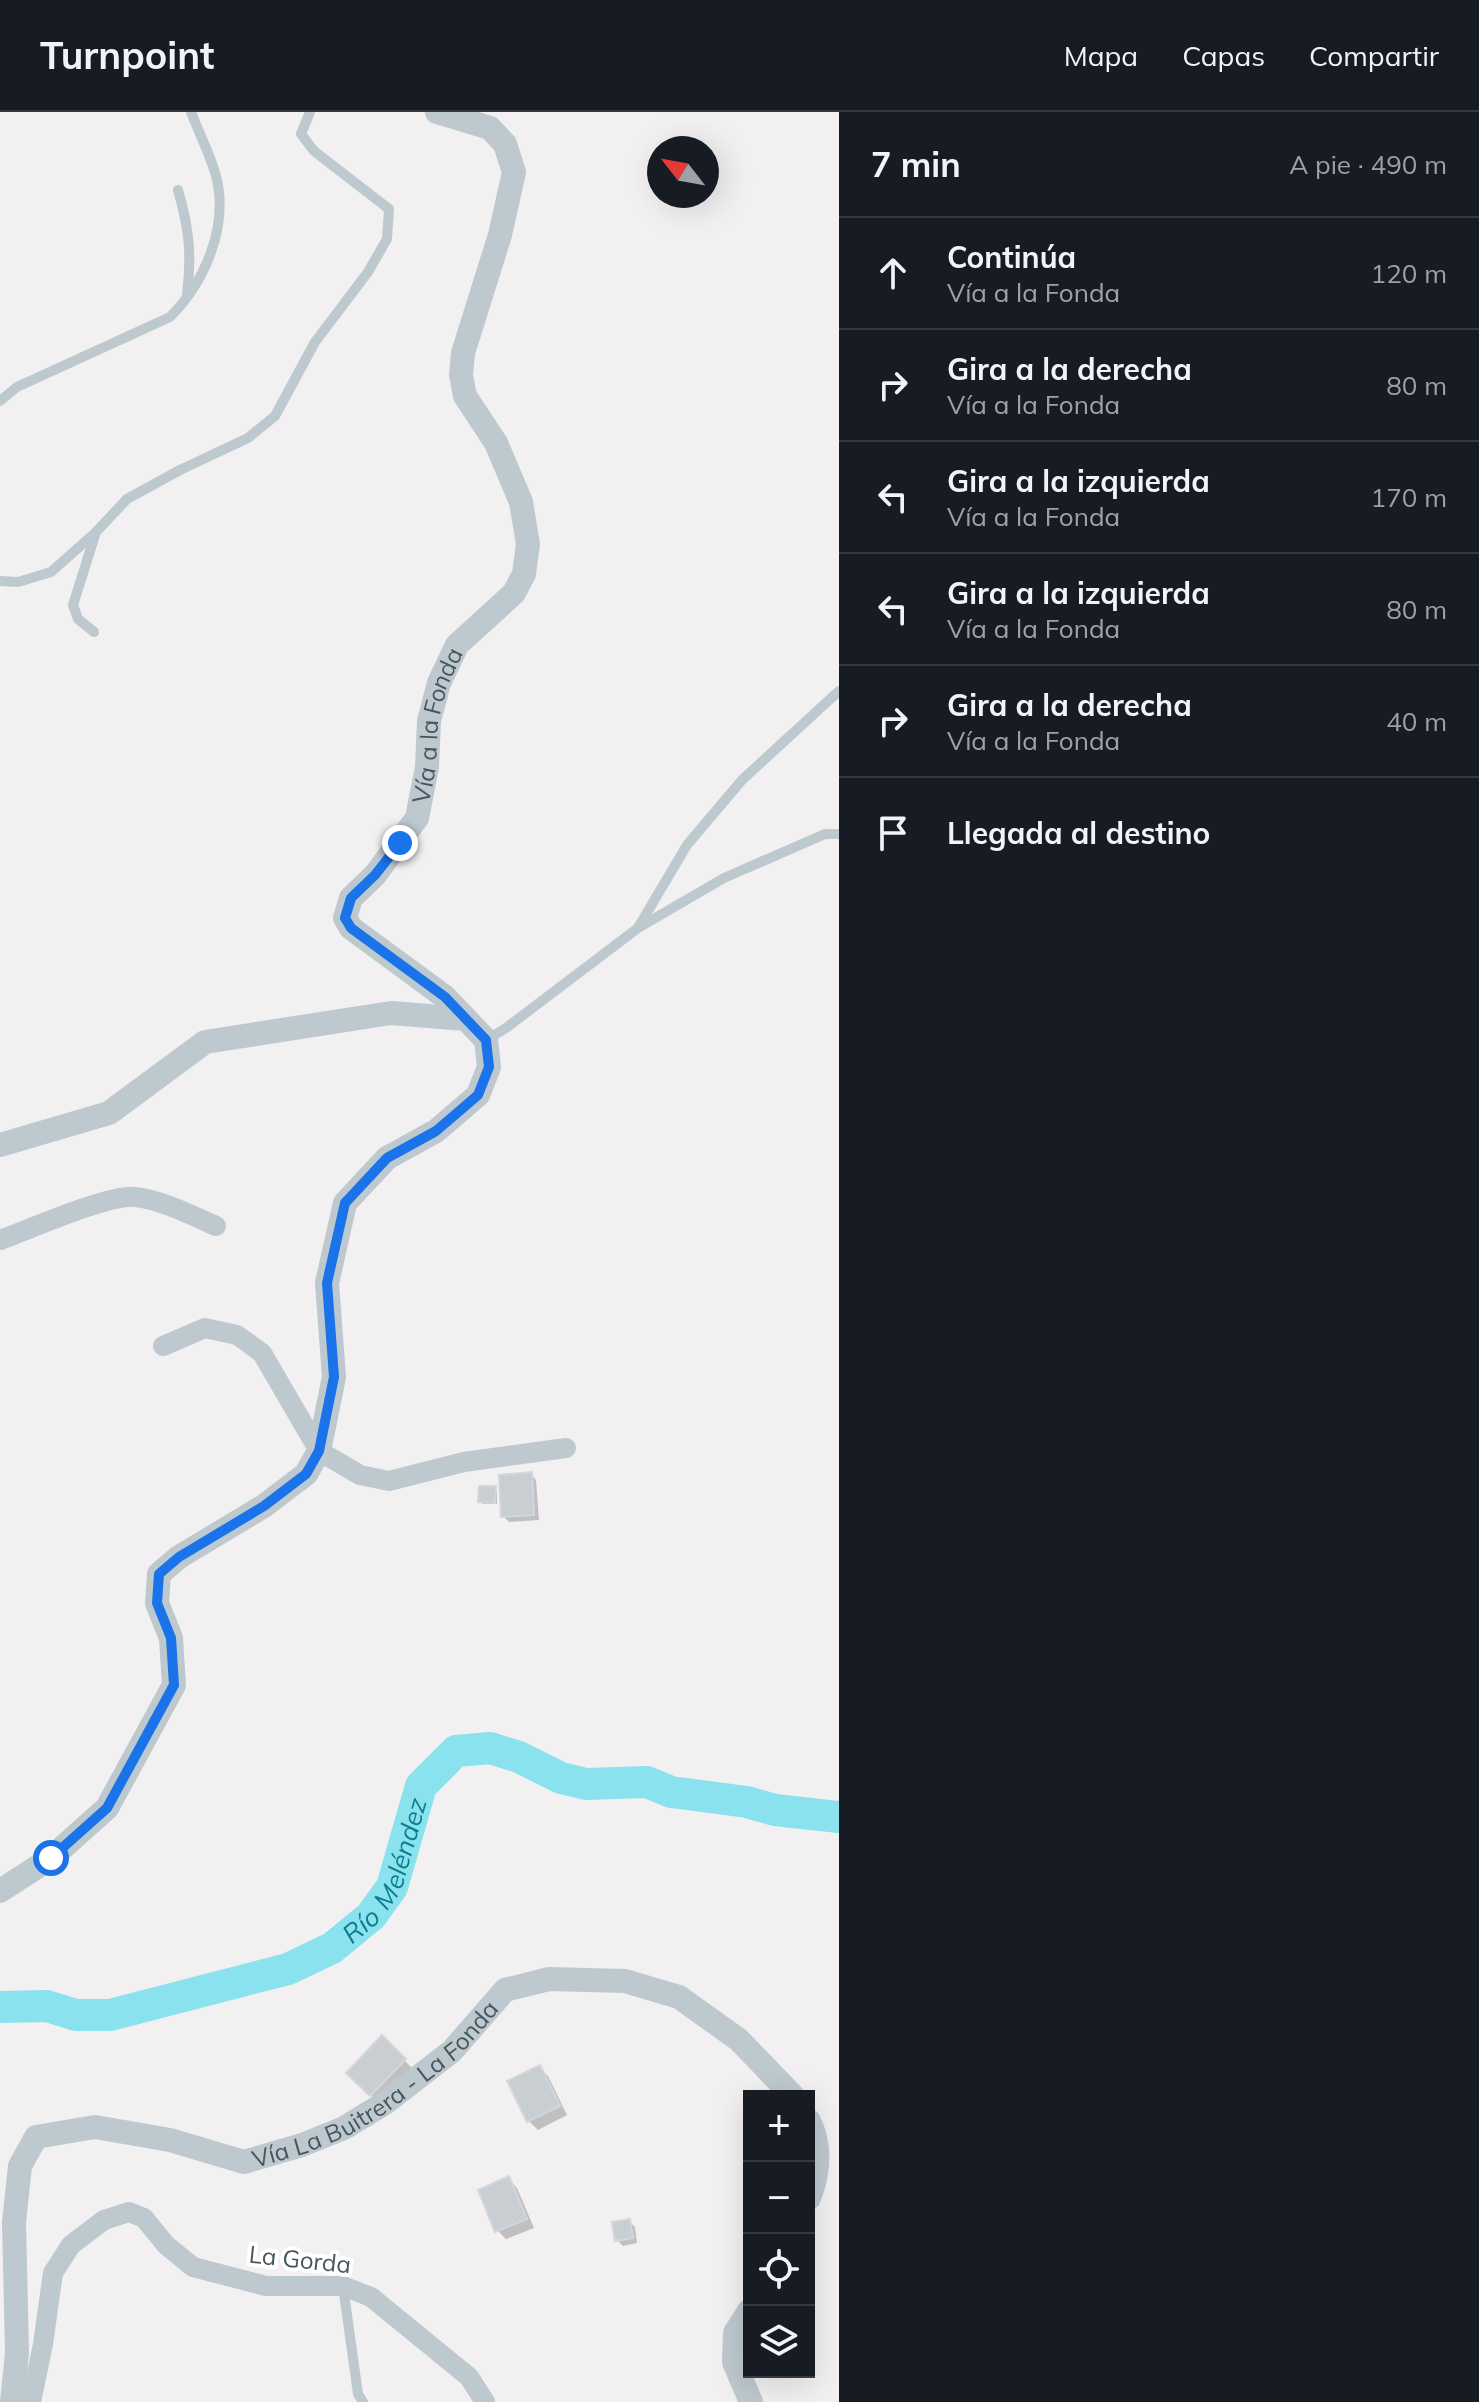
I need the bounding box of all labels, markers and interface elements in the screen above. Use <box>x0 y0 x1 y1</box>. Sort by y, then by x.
text: Turnpoint <box>40 31 214 79</box>
text: Mapa <box>1064 38 1138 73</box>
text: Capas <box>1182 38 1265 73</box>
text: Compartir <box>1309 38 1439 73</box>
north arrow <box>647 136 719 208</box>
text: 7 min <box>871 143 961 186</box>
text: A pie · 490 m <box>1289 148 1447 181</box>
text: Continúa <box>947 238 1076 276</box>
icon: ahead <box>871 251 915 295</box>
text: 120 m <box>1371 257 1447 290</box>
text: Vía a la Fonda <box>947 276 1120 309</box>
text: Gira a la derecha <box>947 350 1192 388</box>
icon: right <box>871 363 915 407</box>
text: 80 m <box>1386 369 1447 402</box>
text: Vía a la Fonda <box>947 388 1120 421</box>
text: Gira a la izquierda <box>947 462 1210 500</box>
icon: left <box>871 475 915 519</box>
text: 170 m <box>1371 481 1447 514</box>
text: Vía a la Fonda <box>947 500 1120 533</box>
text: Gira a la izquierda <box>947 574 1210 612</box>
icon: left <box>871 587 915 631</box>
text: 80 m <box>1386 593 1447 626</box>
text: Vía a la Fonda <box>947 612 1120 645</box>
street label: Vía a la Fonda <box>405 642 469 806</box>
text: Gira a la derecha <box>947 686 1192 724</box>
icon: right <box>871 699 915 743</box>
text: 40 m <box>1386 705 1447 738</box>
text: Vía a la Fonda <box>947 724 1120 757</box>
icon: arrive <box>871 811 915 855</box>
text: Llegada al destino <box>947 814 1210 852</box>
route end <box>382 825 418 861</box>
water label: Río Meléndez <box>335 1793 433 1950</box>
route start <box>33 1840 69 1876</box>
street label: Vía La Buitrera - La Fonda <box>248 1994 504 2174</box>
map controls <box>743 2090 815 2378</box>
button: + <box>743 2090 815 2162</box>
button: − <box>743 2162 815 2234</box>
button: locate <box>743 2234 815 2306</box>
street label: La Gorda <box>248 2239 352 2279</box>
button: layers <box>743 2306 815 2378</box>

